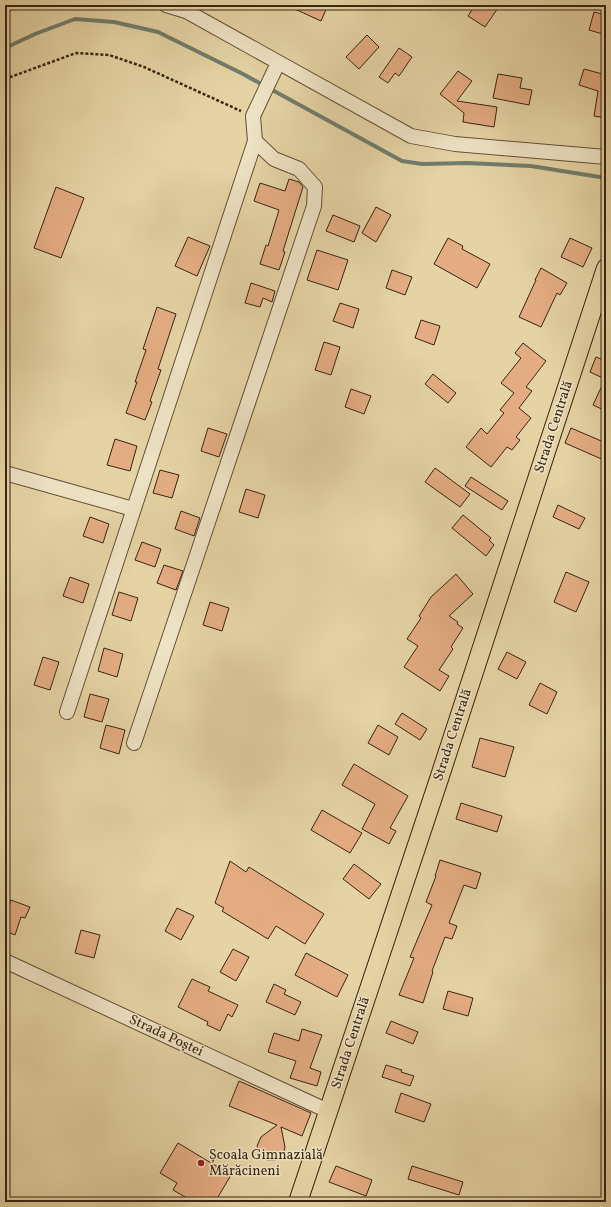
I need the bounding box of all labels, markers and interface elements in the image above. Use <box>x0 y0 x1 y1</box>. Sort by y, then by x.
street label: Strada Centrală <box>530 378 578 476</box>
street label: Strada Centrală <box>429 686 477 784</box>
street label: Strada Centrală <box>327 994 375 1092</box>
street label: Strada Poștei <box>126 1010 206 1062</box>
place label: Școala Gimnazială Mărăcineni <box>209 1146 323 1181</box>
marker: Școala Gimnazială Mărăcineni <box>196 1158 206 1168</box>

